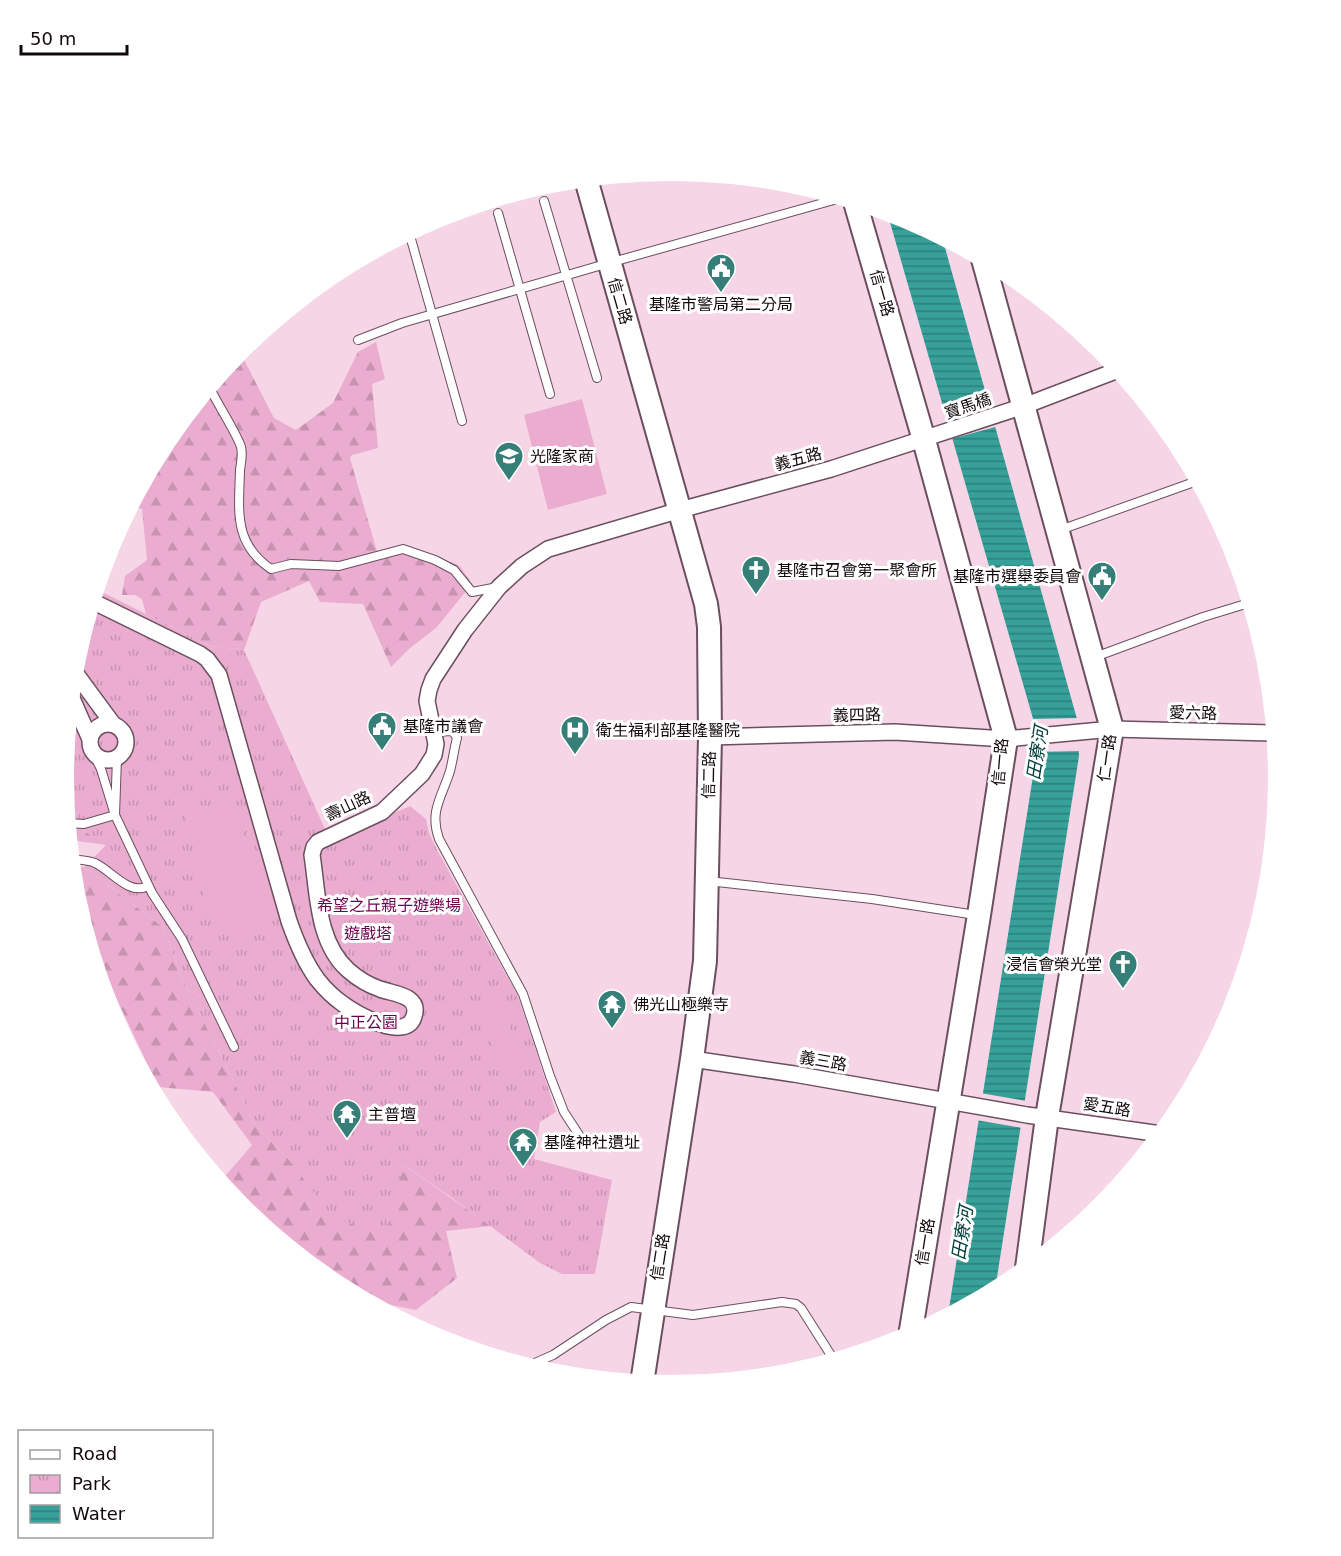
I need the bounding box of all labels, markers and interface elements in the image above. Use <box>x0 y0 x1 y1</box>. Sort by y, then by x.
scale bar <box>21 18 128 56</box>
text: 50 m <box>30 28 76 49</box>
public building icon: 基隆市警局第二分局 <box>705 252 737 294</box>
street label: 信一路 <box>866 267 898 319</box>
street label: 信二路 <box>604 275 636 327</box>
place label: 基隆市警局第二分局 <box>649 295 793 314</box>
street label: 寶馬橋 <box>942 389 994 423</box>
school or university icon: 光隆家商 <box>493 440 525 482</box>
street label: 義五路 <box>772 444 824 474</box>
place label: 光隆家商 <box>530 447 594 466</box>
church icon: 基隆市召會第一聚會所 <box>740 554 772 596</box>
public building icon: 基隆市選舉委員會 <box>1086 560 1118 602</box>
place label: 基隆市召會第一聚會所 <box>777 561 937 580</box>
place label: 基隆市選舉委員會 <box>953 567 1081 586</box>
street label: 愛六路 <box>1169 703 1217 723</box>
street label: 義四路 <box>833 705 881 725</box>
public building icon: 基隆市議會 <box>366 710 398 752</box>
hospital icon: 衛生福利部基隆醫院 <box>559 714 591 756</box>
place label: 基隆市議會 <box>403 717 483 736</box>
place label: 衛生福利部基隆醫院 <box>596 721 740 740</box>
water label: 田寮河 <box>1022 722 1052 781</box>
street label: 仁一路 <box>1094 733 1120 783</box>
street label: 信一路 <box>988 737 1012 787</box>
street label: 信二路 <box>699 751 719 799</box>
street label: 壽山路 <box>322 787 374 825</box>
park label: 希望之丘親子遊樂場 <box>317 896 461 915</box>
park label: 遊戲塔 <box>344 924 392 943</box>
church icon: 浸信會榮光堂 <box>1107 948 1139 990</box>
place label: 浸信會榮光堂 <box>1006 955 1102 974</box>
temple icon: 佛光山極樂寺 <box>596 988 628 1030</box>
place label: 佛光山極樂寺 <box>633 995 729 1014</box>
park label: 中正公園 <box>334 1013 398 1032</box>
street label: 義三路 <box>798 1047 848 1075</box>
street label: 愛五路 <box>1082 1094 1132 1120</box>
temple icon: 主普壇 <box>331 1098 363 1140</box>
place label: 主普壇 <box>368 1105 416 1124</box>
temple icon: 基隆神社遺址 <box>507 1126 539 1168</box>
place label: 基隆神社遺址 <box>544 1133 640 1152</box>
water label: 田寮河 <box>947 1202 977 1261</box>
street label: 信一路 <box>912 1217 938 1267</box>
street label: 信二路 <box>647 1232 673 1282</box>
legend <box>18 1430 213 1538</box>
text: Road <box>72 1443 117 1464</box>
text: Park <box>72 1473 111 1494</box>
text: Water <box>72 1503 126 1524</box>

